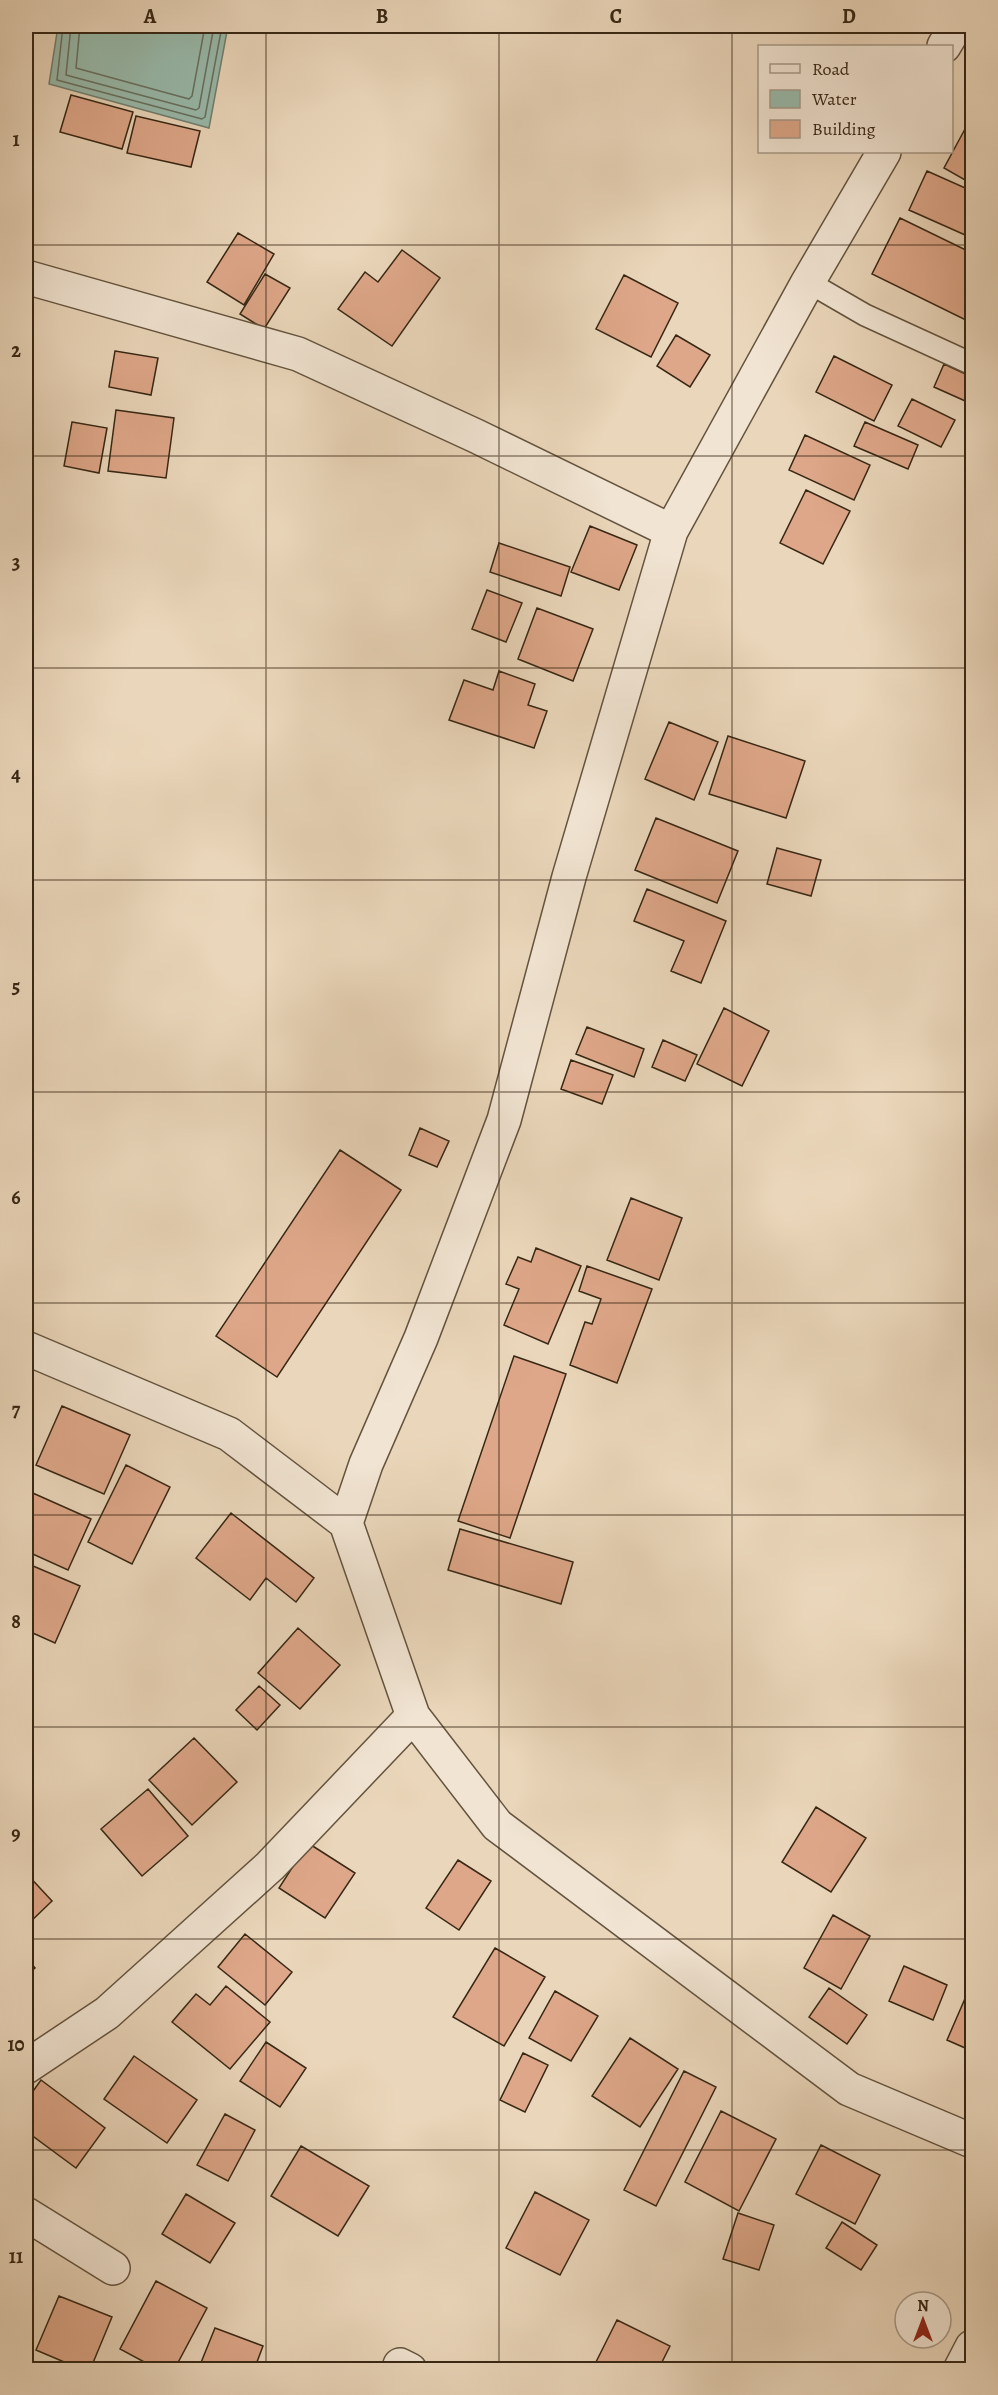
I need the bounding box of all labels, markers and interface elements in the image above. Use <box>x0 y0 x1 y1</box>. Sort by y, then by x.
text: A <box>143 3 157 30</box>
text: B <box>376 3 388 30</box>
text: C <box>610 3 622 30</box>
text: D <box>842 3 856 30</box>
legend <box>758 45 953 153</box>
text: Road <box>812 57 850 81</box>
text: Water <box>811 87 857 111</box>
text: Building <box>812 117 876 141</box>
text: 1 <box>12 126 20 153</box>
text: 2 <box>11 337 21 364</box>
text: 3 <box>12 549 20 576</box>
text: 4 <box>11 761 21 788</box>
text: 5 <box>12 973 20 1000</box>
text: 6 <box>11 1184 21 1211</box>
text: 7 <box>12 1396 21 1423</box>
text: 8 <box>11 1608 21 1635</box>
text: 9 <box>11 1820 21 1847</box>
text: 10 <box>7 2031 25 2058</box>
text: 11 <box>9 2243 23 2270</box>
north arrow <box>893 2290 953 2350</box>
text: N <box>917 2295 929 2317</box>

